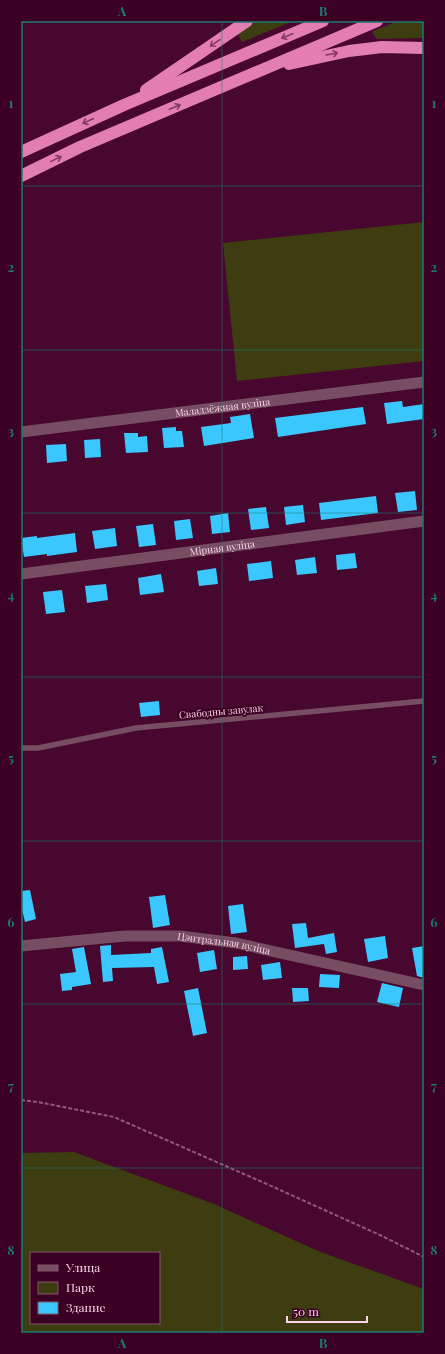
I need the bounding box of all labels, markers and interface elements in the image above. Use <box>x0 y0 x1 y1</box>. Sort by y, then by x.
text: A <box>117 2 127 19</box>
text: B <box>319 2 328 19</box>
one-way arrow <box>281 33 293 40</box>
one-way arrow <box>210 39 221 47</box>
one-way arrow <box>325 50 338 58</box>
text: 1 <box>9 94 14 111</box>
text: 1 <box>432 94 437 111</box>
one-way arrow <box>169 102 181 110</box>
one-way arrow <box>83 118 95 126</box>
one-way arrow <box>50 155 62 162</box>
text: 2 <box>8 258 15 275</box>
text: 2 <box>431 258 438 275</box>
street label: Маладзёжная вуліца <box>174 394 271 420</box>
text: 3 <box>8 422 14 439</box>
text: 3 <box>431 422 437 439</box>
street label: Мірная вуліца <box>189 536 256 559</box>
text: 4 <box>8 586 15 603</box>
text: 4 <box>431 586 438 603</box>
street label: Свабодны завулак <box>178 700 264 722</box>
text: 5 <box>8 749 14 766</box>
text: 5 <box>431 749 437 766</box>
text: 6 <box>7 913 15 930</box>
text: 6 <box>430 913 438 930</box>
street label: Цэнтральная вуліца <box>177 929 272 957</box>
text: 7 <box>8 1077 14 1094</box>
text: 7 <box>431 1077 437 1094</box>
text: 8 <box>7 1241 15 1258</box>
text: 8 <box>430 1241 438 1258</box>
legend <box>30 1252 160 1324</box>
text: Улица <box>65 1259 100 1275</box>
text: Парк <box>66 1279 95 1295</box>
scale bar <box>287 1298 367 1324</box>
text: Здание <box>66 1299 106 1315</box>
text: 50 m <box>293 1303 319 1319</box>
text: A <box>117 1334 127 1351</box>
text: B <box>319 1334 328 1351</box>

